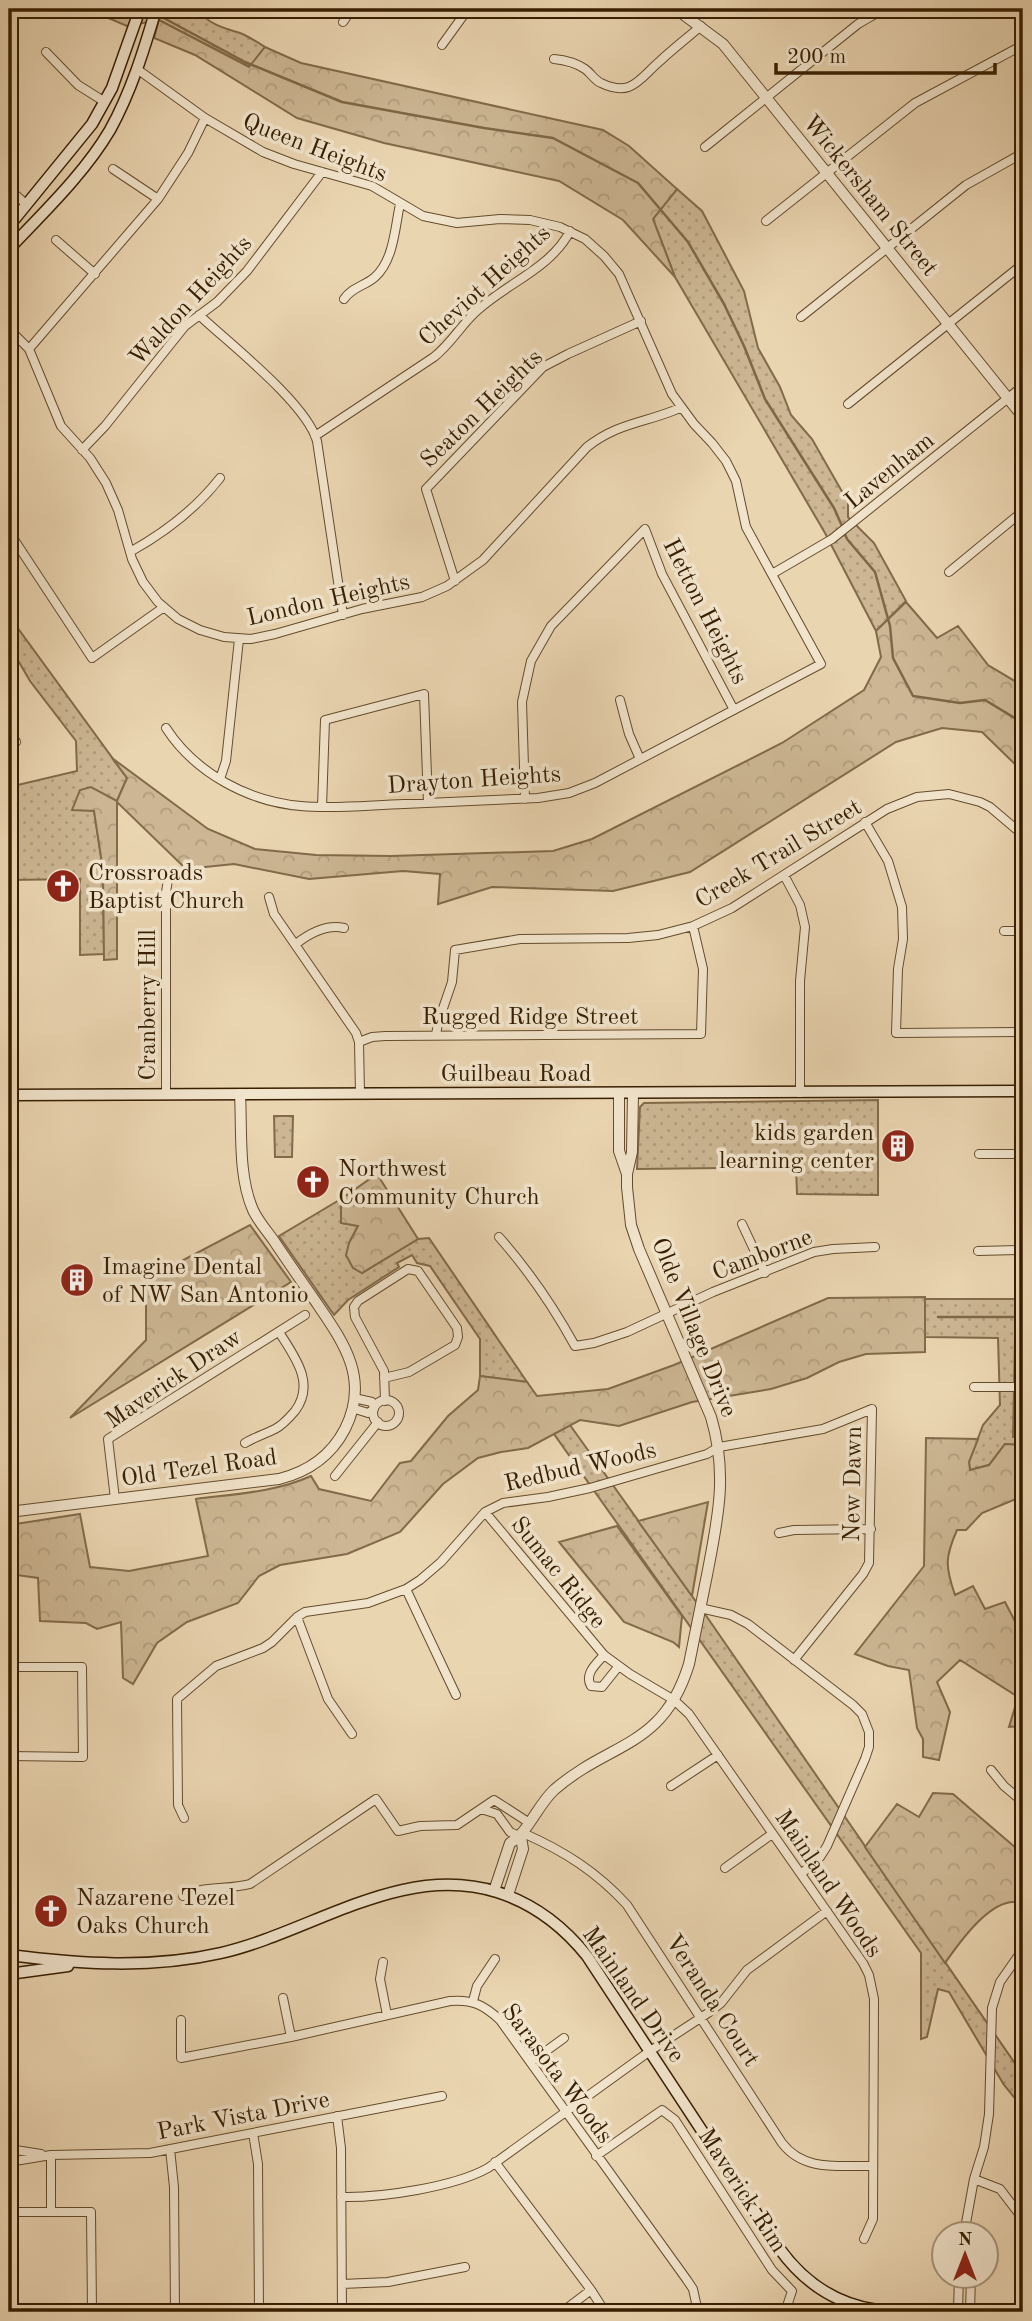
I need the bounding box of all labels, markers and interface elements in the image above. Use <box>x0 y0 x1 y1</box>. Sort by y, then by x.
scale bar <box>776 32 995 76</box>
text: 200 m <box>787 47 846 68</box>
street label: Queen Heights <box>239 110 390 187</box>
street label: Wickersham Street <box>797 111 942 281</box>
street label: Cheviot Heights <box>415 221 556 352</box>
street label: Waldon Heights <box>126 232 257 371</box>
street label: Seaton Heights <box>417 346 548 473</box>
street label: Lavenham <box>841 429 939 514</box>
street label: Hetton Heights <box>657 535 751 688</box>
street label: London Heights <box>245 571 412 631</box>
street label: Drayton Heights <box>387 763 562 799</box>
street label: Creek Trail Street <box>692 796 866 914</box>
place label: Crossroads Baptist Church <box>88 862 245 914</box>
church icon: Crossroads Baptist Church <box>44 867 82 905</box>
street label: Cranberry Hill <box>137 929 161 1081</box>
street label: Rugged Ridge Street <box>422 1006 638 1030</box>
street label: Guilbeau Road <box>440 1063 592 1087</box>
place label: kids garden learning center <box>719 1122 874 1174</box>
building icon: kids garden learning center <box>879 1127 917 1165</box>
place label: Northwest Community Church <box>338 1158 540 1210</box>
church icon: Northwest Community Church <box>294 1163 332 1201</box>
street label: Camborne <box>709 1226 816 1286</box>
street label: Olde Village Drive <box>646 1235 740 1421</box>
place label: Imagine Dental of NW San Antonio <box>102 1256 309 1308</box>
building icon: Imagine Dental of NW San Antonio <box>58 1261 96 1299</box>
street label: Maverick Draw <box>102 1325 247 1434</box>
street label: New Dawn <box>841 1426 867 1542</box>
street label: Redbud Woods <box>502 1439 659 1497</box>
street label: Old Tezel Road <box>120 1446 279 1492</box>
street label: Sumac Ridge <box>505 1513 610 1634</box>
street label: Mainland Woods <box>769 1806 885 1962</box>
place label: Nazarene Tezel Oaks Church <box>76 1887 235 1939</box>
church icon: Nazarene Tezel Oaks Church <box>32 1892 70 1930</box>
street label: Mainland Drive <box>577 1923 688 2067</box>
street label: Veranda Court <box>660 1931 763 2071</box>
street label: Sarasota Woods <box>496 2000 616 2148</box>
street label: Park Vista Drive <box>155 2088 332 2145</box>
street label: Maverick Rim <box>692 2125 790 2257</box>
north arrow <box>930 2220 1000 2290</box>
text: N <box>958 2231 973 2250</box>

